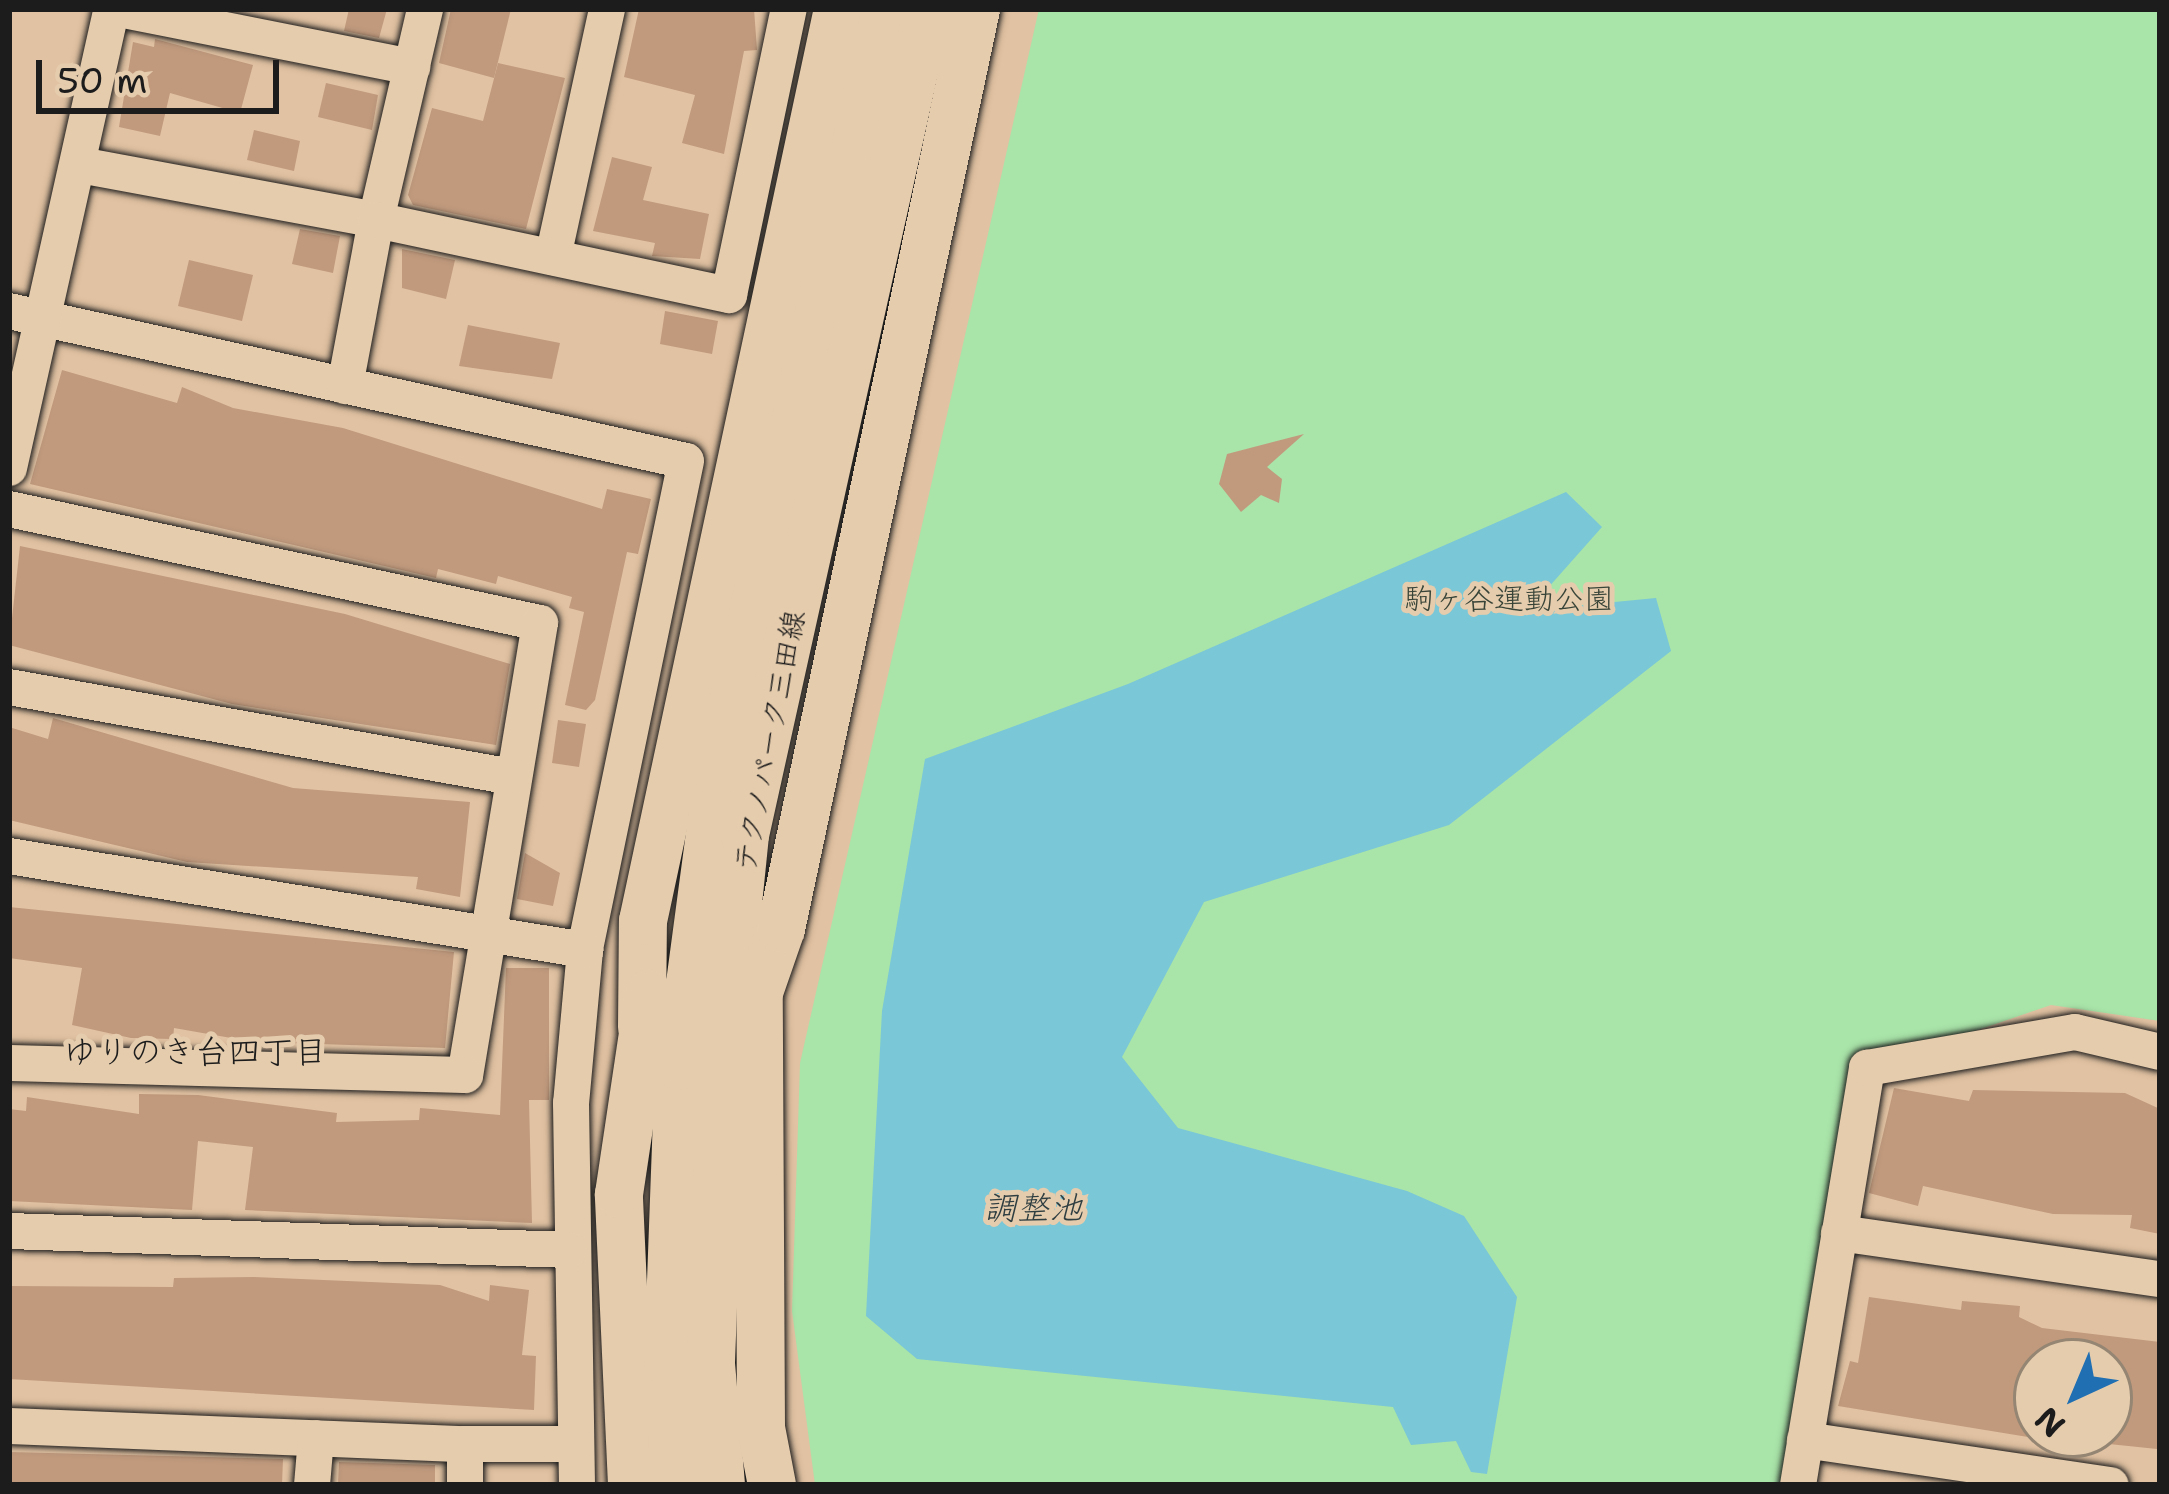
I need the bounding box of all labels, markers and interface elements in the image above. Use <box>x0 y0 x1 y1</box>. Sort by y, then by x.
scale bar <box>42 36 285 110</box>
text: 50 m <box>57 56 147 105</box>
park label: 駒ヶ谷運動公園 <box>1404 581 1614 617</box>
street label: テクノパーク三田線 <box>727 605 813 877</box>
district label: ゆりのき台四丁目 <box>63 1032 327 1072</box>
water label: 調整池 <box>984 1188 1082 1228</box>
north arrow <box>2013 1338 2133 1458</box>
text: N <box>2025 1397 2075 1447</box>

